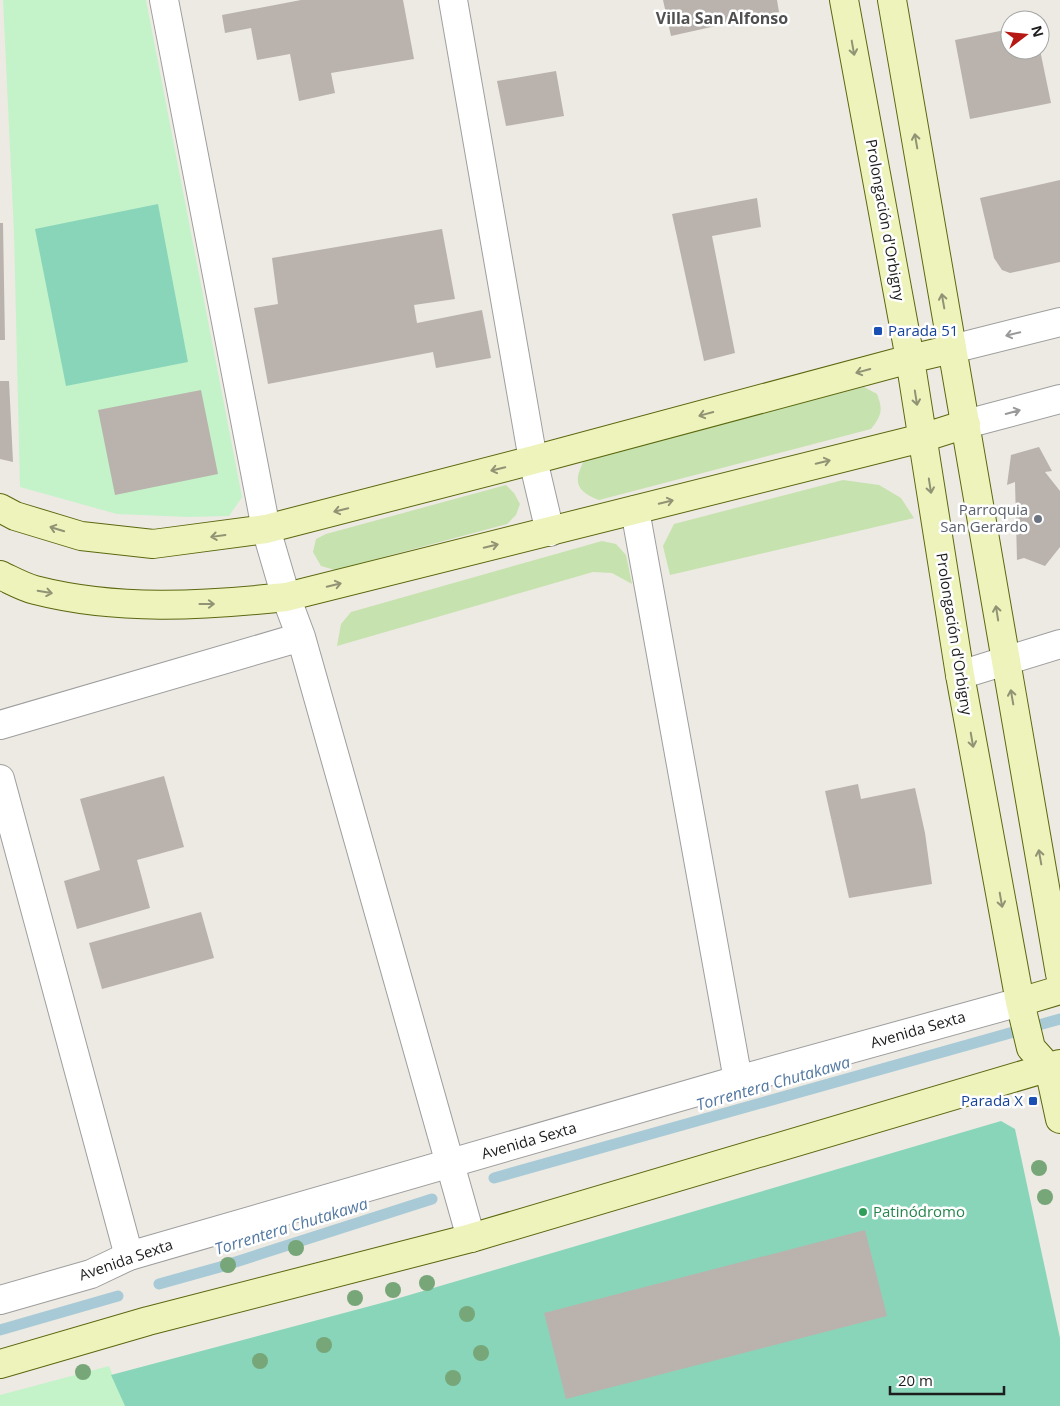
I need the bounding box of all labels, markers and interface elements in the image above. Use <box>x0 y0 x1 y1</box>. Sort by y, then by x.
district label: Villa San Alfonso <box>656 7 788 29</box>
north arrow <box>1000 10 1050 60</box>
text: N <box>1027 23 1049 39</box>
one-way arrow <box>849 40 859 56</box>
one-way arrow <box>911 134 921 150</box>
street label: Prolongación d'Orbigny <box>862 137 910 303</box>
one-way arrow <box>938 294 948 310</box>
place label: Parada 51 <box>888 320 958 340</box>
marker: Parada 51 <box>872 325 884 337</box>
one-way arrow <box>1005 330 1021 339</box>
one-way arrow <box>855 367 871 377</box>
one-way arrow <box>911 390 921 406</box>
one-way arrow <box>1004 406 1020 416</box>
one-way arrow <box>699 409 715 419</box>
one-way arrow <box>815 457 831 467</box>
one-way arrow <box>491 465 507 474</box>
one-way arrow <box>925 477 935 493</box>
one-way arrow <box>657 497 673 506</box>
place label: Parroquia San Gerardo <box>940 499 1028 536</box>
one-way arrow <box>333 505 349 515</box>
marker: Parroquia San Gerardo <box>1032 513 1044 525</box>
one-way arrow <box>50 524 66 534</box>
one-way arrow <box>210 531 226 541</box>
one-way arrow <box>483 541 499 550</box>
street label: Prolongación d'Orbigny <box>932 551 978 717</box>
one-way arrow <box>325 580 341 589</box>
one-way arrow <box>37 588 53 598</box>
one-way arrow <box>198 599 215 609</box>
one-way arrow <box>992 605 1002 621</box>
one-way arrow <box>1006 690 1016 706</box>
one-way arrow <box>967 732 977 748</box>
one-way arrow <box>1034 850 1044 866</box>
one-way arrow <box>997 892 1006 908</box>
street label: Avenida Sexta <box>868 1006 968 1052</box>
water label: Torrentera Chutakawa <box>693 1050 853 1116</box>
place label: Parada X <box>961 1090 1023 1110</box>
marker: Parada X <box>1027 1095 1039 1107</box>
street label: Avenida Sexta <box>479 1117 579 1163</box>
water label: Torrentera Chutakawa <box>212 1192 370 1260</box>
place label: Patinódromo <box>873 1201 965 1221</box>
marker: Patinódromo <box>857 1206 869 1218</box>
street label: Avenida Sexta <box>76 1234 175 1284</box>
scale bar <box>890 1364 1004 1396</box>
text: 20 m <box>898 1370 933 1390</box>

